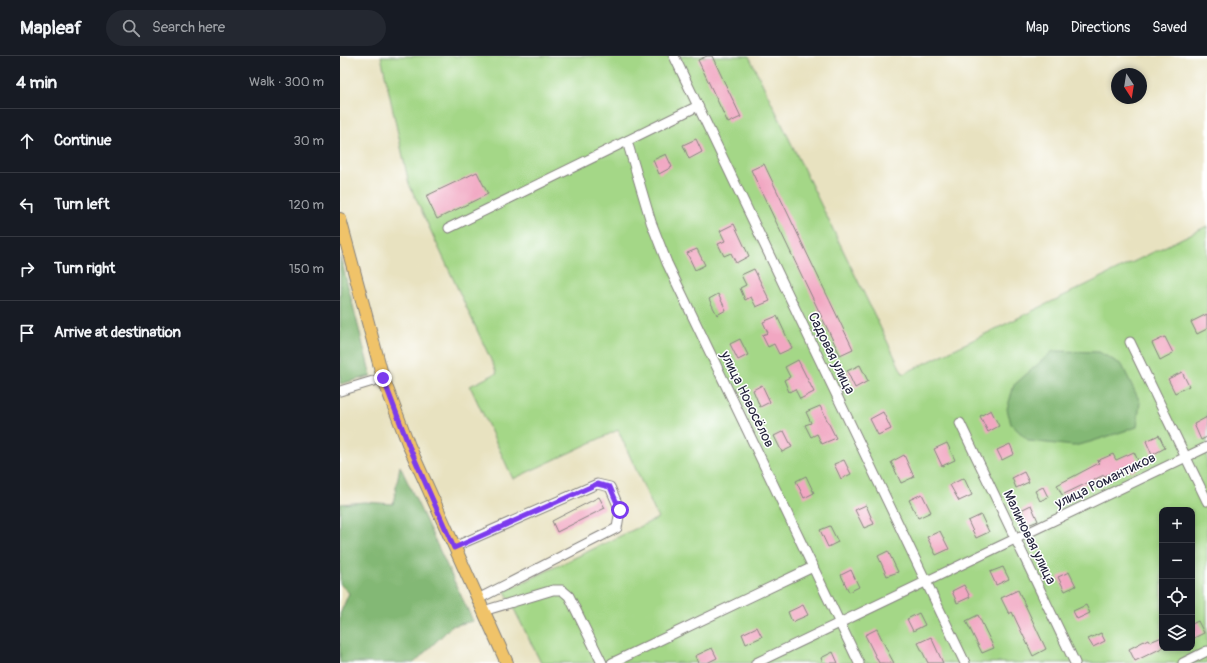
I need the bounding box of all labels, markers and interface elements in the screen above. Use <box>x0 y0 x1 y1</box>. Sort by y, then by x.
search box <box>106 10 386 46</box>
text: Mapleaf <box>20 16 82 40</box>
icon: search <box>120 17 142 39</box>
text: Search here <box>152 18 225 37</box>
text: Map <box>1026 19 1049 36</box>
text: Directions <box>1071 19 1130 36</box>
text: Saved <box>1152 19 1187 36</box>
north arrow <box>1111 68 1147 104</box>
text: 4 min <box>16 72 57 93</box>
text: Walk · 300 m <box>249 74 324 90</box>
icon: ahead <box>16 130 38 152</box>
text: Continue <box>54 131 112 150</box>
text: 30 m <box>294 133 324 149</box>
icon: left <box>16 194 38 216</box>
text: Turn left <box>54 195 110 214</box>
text: 120 m <box>288 197 324 213</box>
icon: right <box>16 258 38 280</box>
text: Turn right <box>54 259 115 278</box>
text: 150 m <box>289 261 324 277</box>
street label: Садовая улица <box>804 310 859 397</box>
icon: arrive <box>16 322 38 344</box>
text: Arrive at destination <box>54 323 181 342</box>
street label: улица Новосёлов <box>716 347 778 450</box>
route end <box>374 369 392 387</box>
street label: улица Романтиков <box>1051 449 1158 513</box>
street label: Малиновая улица <box>999 487 1060 587</box>
route start <box>611 501 629 519</box>
map controls <box>1159 507 1195 651</box>
button: + <box>1159 507 1195 543</box>
button: − <box>1159 543 1195 579</box>
button: locate <box>1159 579 1195 615</box>
button: layers <box>1159 615 1195 651</box>

